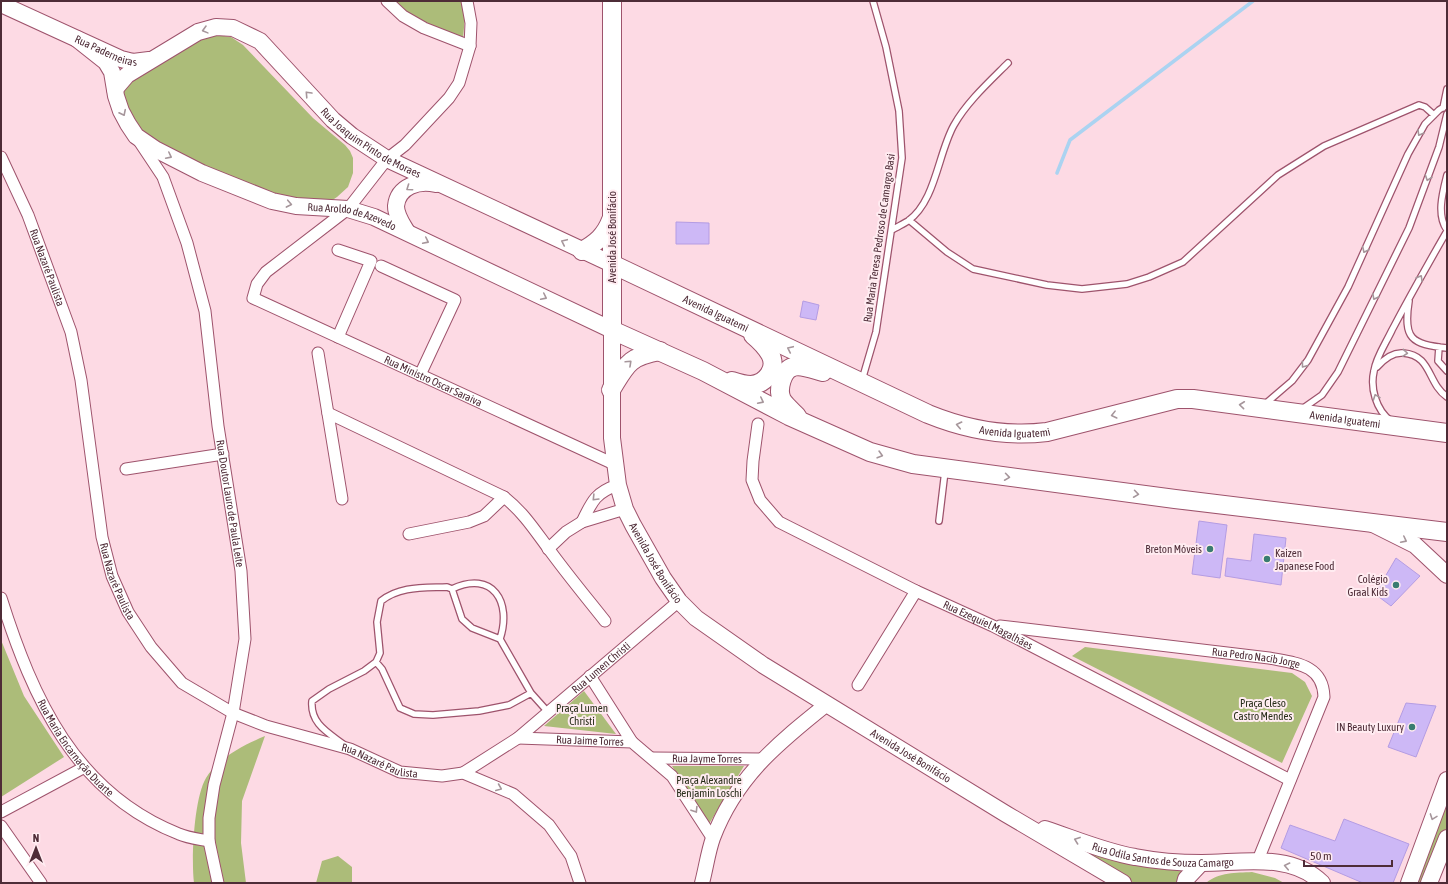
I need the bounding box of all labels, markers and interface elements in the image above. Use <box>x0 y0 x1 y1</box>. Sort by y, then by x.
one-way arrow <box>202 25 208 33</box>
street label: Rua Paderneiras <box>73 33 138 68</box>
one-way arrow <box>306 91 313 98</box>
street label: Rua Joaquim Pinto de Moraes <box>319 105 423 180</box>
one-way arrow <box>118 109 126 117</box>
one-way arrow <box>1418 129 1425 136</box>
one-way arrow <box>164 151 172 159</box>
street label: Rua Maria Teresa Pedroso de Camargo Basi <box>861 153 897 323</box>
one-way arrow <box>1424 175 1432 182</box>
one-way arrow <box>406 183 413 190</box>
street label: Avenida José Bonifácio <box>606 191 618 283</box>
one-way arrow <box>286 200 292 208</box>
street label: Rua Aroldo de Azevedo <box>307 201 398 233</box>
street label: Rua Nazaré Paulista <box>28 227 67 308</box>
one-way arrow <box>422 236 430 244</box>
one-way arrow <box>561 239 568 247</box>
one-way arrow <box>1362 246 1370 254</box>
one-way arrow <box>1415 275 1422 283</box>
one-way arrow <box>539 292 547 300</box>
street label: Avenida Iguatemi <box>681 293 751 334</box>
one-way arrow <box>1372 293 1380 300</box>
one-way arrow <box>786 346 794 354</box>
one-way arrow <box>1402 349 1408 358</box>
street label: Rua Ministro Oscar Saraiva <box>382 353 484 409</box>
one-way arrow <box>625 361 632 368</box>
one-way arrow <box>1301 361 1309 368</box>
one-way arrow <box>1372 393 1380 400</box>
one-way arrow <box>757 396 764 404</box>
one-way arrow <box>1239 401 1245 410</box>
street label: Avenida Iguatemi <box>1309 409 1381 430</box>
one-way arrow <box>1111 410 1118 419</box>
one-way arrow <box>956 421 962 429</box>
street label: Avenida Iguatemi <box>978 423 1052 440</box>
street label: Rua Doutor Lauro de Paula Leite <box>214 439 246 568</box>
one-way arrow <box>876 450 883 458</box>
one-way arrow <box>1004 472 1011 481</box>
one-way arrow <box>1133 489 1139 498</box>
one-way arrow <box>593 493 600 501</box>
street label: Avenida José Bonifácio <box>627 521 685 605</box>
one-way arrow <box>1400 535 1408 543</box>
street label: Rua Nazaré Paulista <box>98 542 137 622</box>
place label: Breton Móveis <box>1145 543 1202 555</box>
marker: Breton Móveis <box>1205 544 1215 554</box>
place label: Kaizen Japanese Food <box>1275 547 1334 572</box>
marker: Kaizen Japanese Food <box>1262 554 1272 564</box>
place label: Colégio Graal Kids <box>1347 573 1388 598</box>
marker: Colégio Graal Kids <box>1391 580 1401 590</box>
street label: Rua Ezequiel Magalhães <box>941 598 1035 652</box>
street label: Rua Lumen Christi <box>569 639 632 696</box>
street label: Rua Pedro Nacib Jorge <box>1211 645 1302 670</box>
street label: Rua Maria Encarnação Duarte <box>35 697 116 799</box>
park label: Praça Cleso Castro Mendes <box>1234 697 1293 722</box>
park label: Praça Lumen Christi <box>556 702 608 727</box>
place label: IN Beauty Luxury <box>1336 721 1404 733</box>
marker: IN Beauty Luxury <box>1407 722 1417 732</box>
street label: Avenida José Bonifácio <box>869 727 953 785</box>
street label: Rua Jaime Torres <box>556 733 624 748</box>
street label: Rua Nazaré Paulista <box>340 741 418 780</box>
street label: Rua Jayme Torres <box>672 752 742 765</box>
park label: Praça Alexandre Benjamin Loschi <box>676 774 742 799</box>
one-way arrow <box>494 783 502 791</box>
one-way arrow <box>690 806 697 813</box>
one-way arrow <box>1430 813 1438 820</box>
north arrow <box>16 828 56 868</box>
text: N <box>33 832 39 844</box>
one-way arrow <box>1073 837 1080 845</box>
street label: Rua Odila Santos de Souza Camargo <box>1091 840 1234 869</box>
scale bar <box>1304 842 1392 868</box>
text: 50 m <box>1310 849 1332 863</box>
one-way arrow <box>1284 862 1291 870</box>

